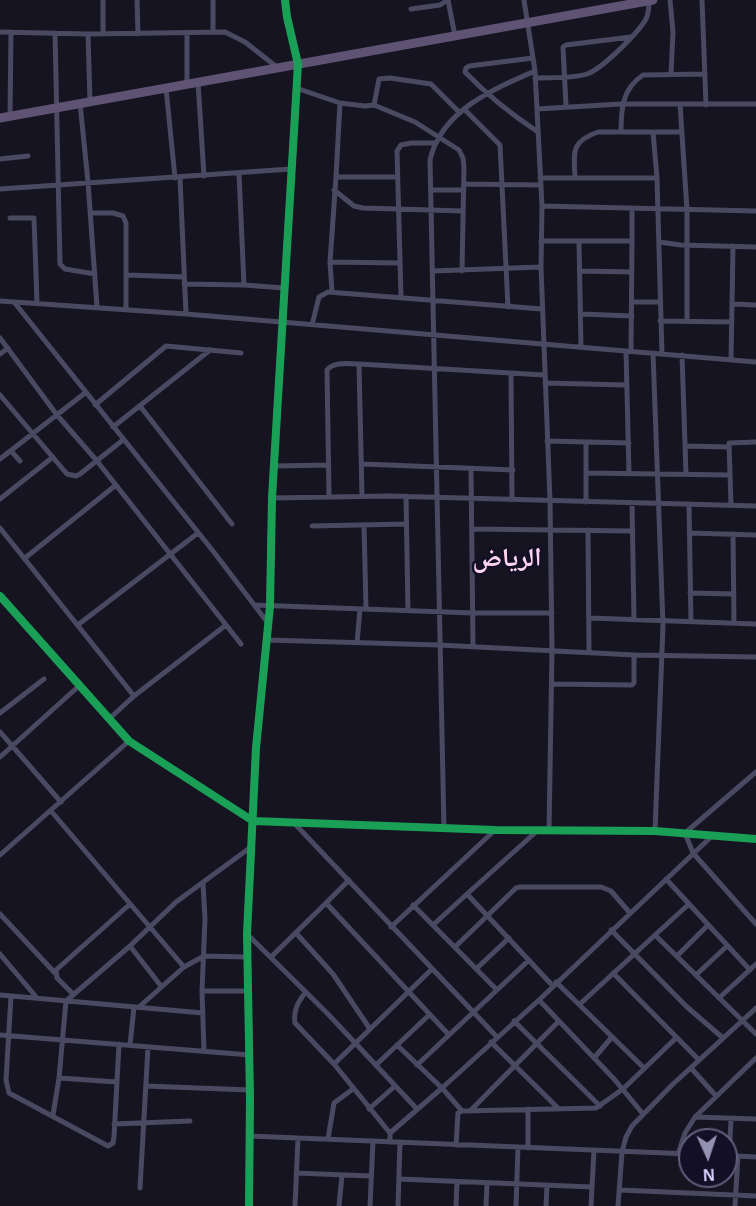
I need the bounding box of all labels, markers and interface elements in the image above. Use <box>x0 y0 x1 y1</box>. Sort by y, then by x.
district label: الرياض <box>472 543 542 575</box>
north arrow <box>678 1128 738 1188</box>
text: N <box>703 1166 715 1183</box>

